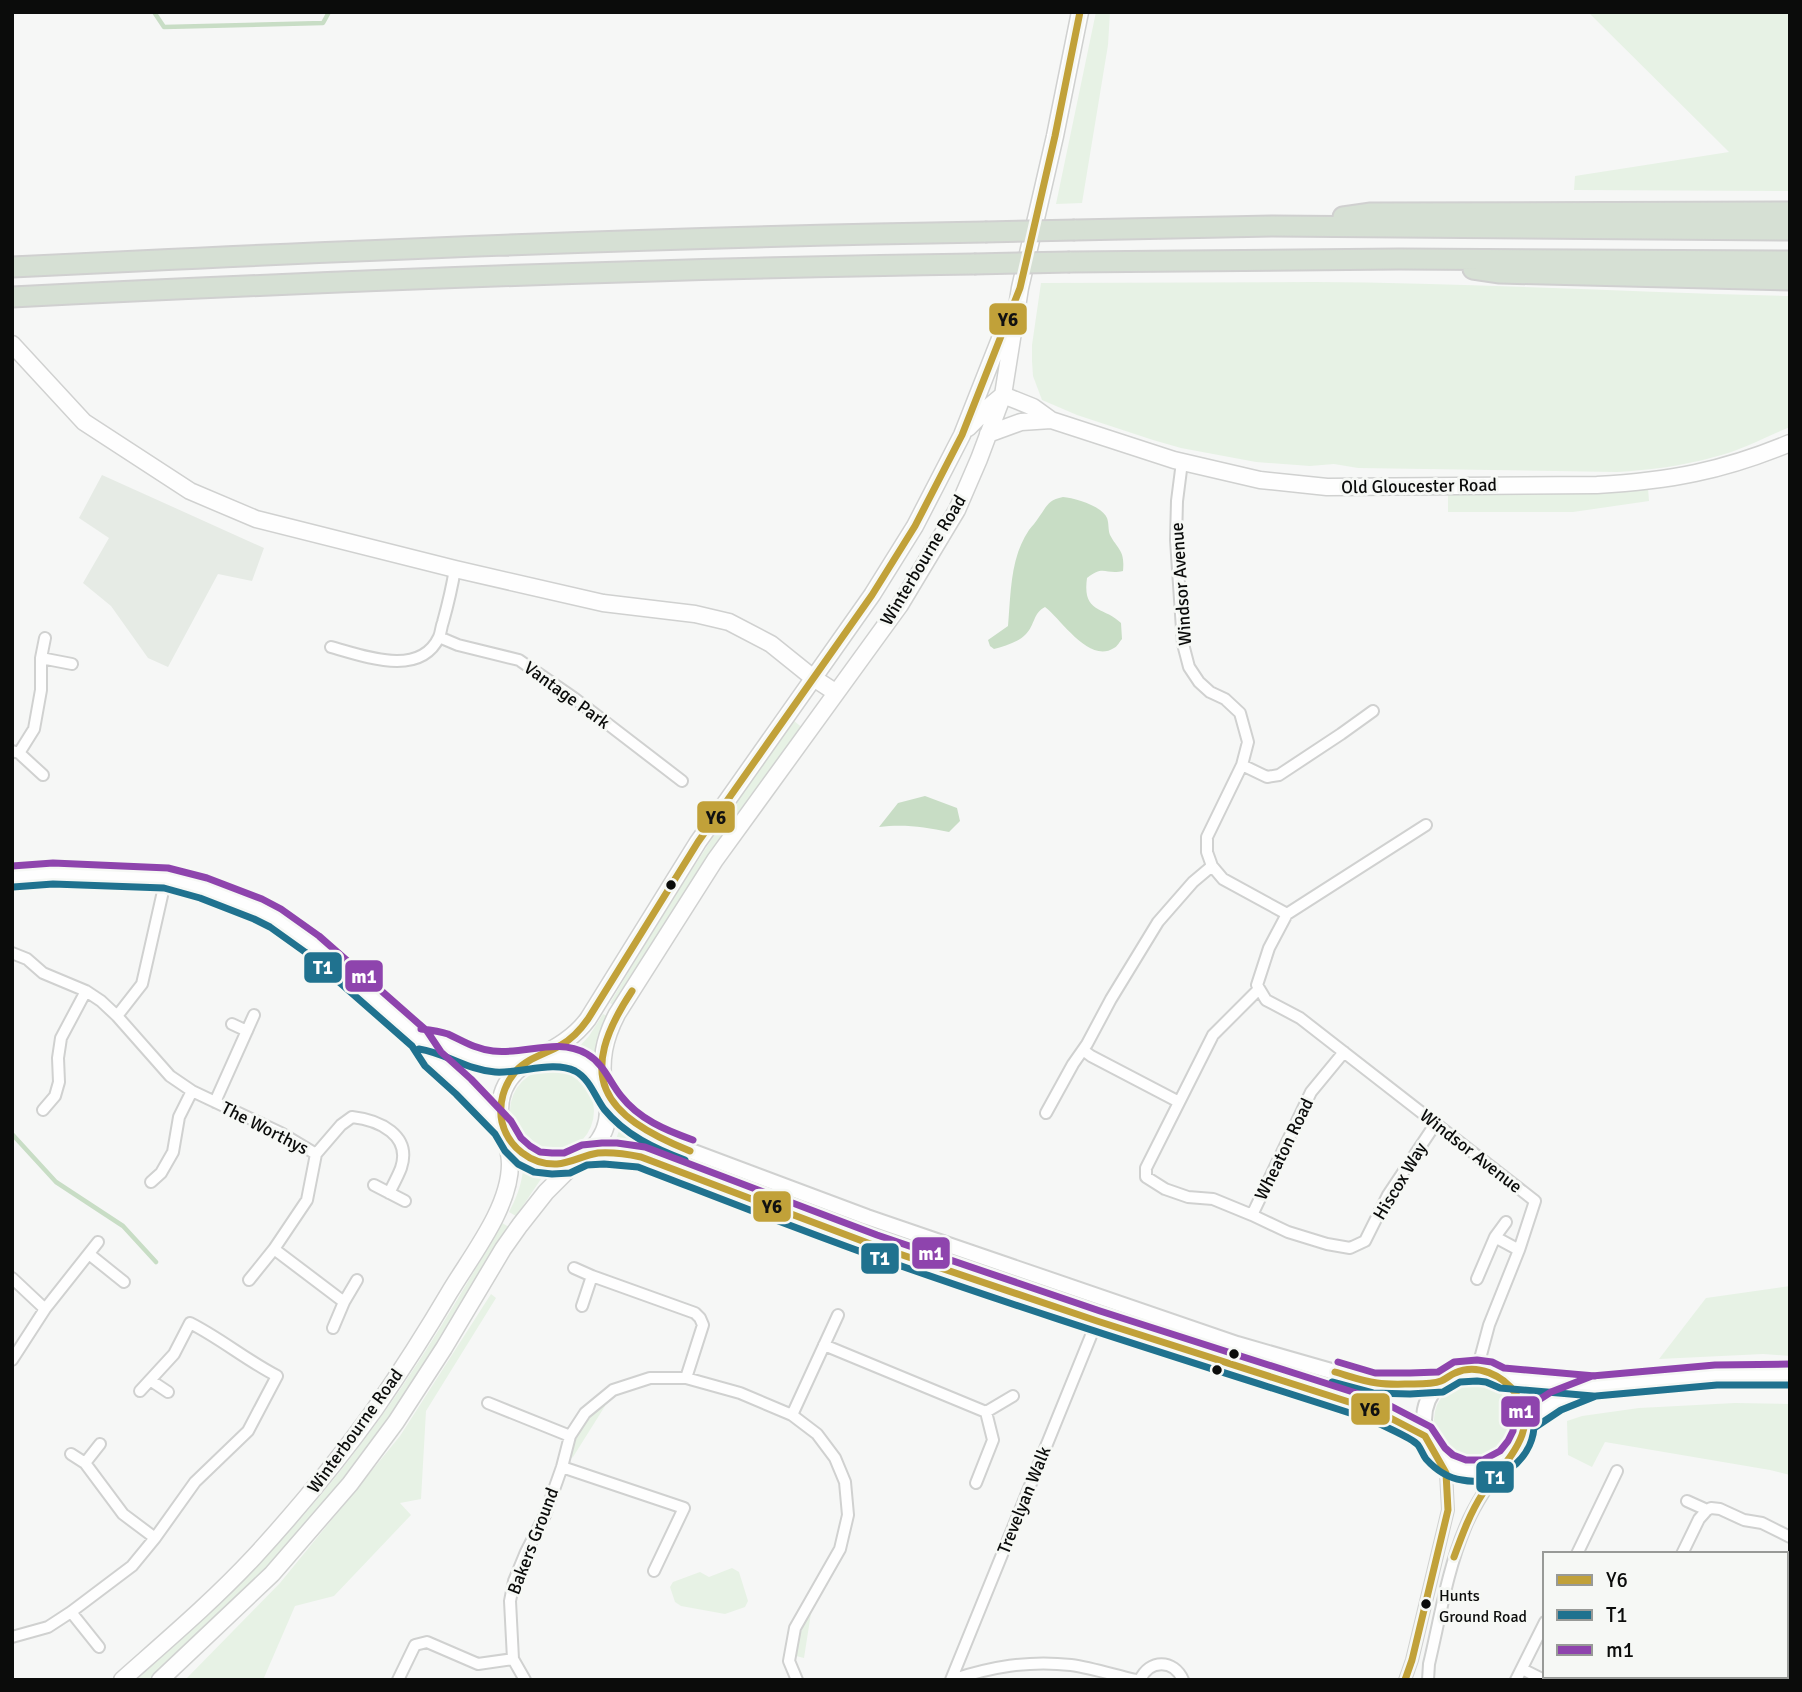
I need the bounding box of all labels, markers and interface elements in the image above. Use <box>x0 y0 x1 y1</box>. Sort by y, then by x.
line badge: Y6 <box>988 302 1028 336</box>
text: Y6 <box>997 308 1018 332</box>
street label: Old Gloucester Road <box>1341 474 1497 498</box>
street label: Winterbourne Road <box>875 491 971 629</box>
street label: Windsor Avenue <box>1166 522 1196 646</box>
street label: Vantage Park <box>520 656 614 734</box>
line badge: Y6 <box>696 800 736 834</box>
text: Y6 <box>705 806 726 830</box>
unlabelled marker <box>664 878 678 892</box>
line badge: T1 <box>303 951 343 984</box>
text: T1 <box>313 956 333 980</box>
line badge: m1 <box>344 959 384 993</box>
text: m1 <box>351 965 377 989</box>
street label: Wheaton Road <box>1250 1094 1318 1204</box>
street label: The Worthys <box>218 1097 312 1159</box>
street label: Windsor Avenue <box>1416 1104 1526 1198</box>
street label: Hiscox Way <box>1368 1138 1432 1224</box>
line badge: Y6 <box>752 1190 792 1223</box>
text: Y6 <box>761 1195 782 1219</box>
line badge: m1 <box>911 1236 951 1270</box>
line badge: T1 <box>860 1242 900 1275</box>
text: m1 <box>918 1242 944 1266</box>
text: T1 <box>870 1247 890 1271</box>
unlabelled marker <box>1227 1347 1241 1361</box>
unlabelled marker <box>1210 1363 1224 1377</box>
street label: Winterbourne Road <box>302 1365 408 1497</box>
line badge: Y6 <box>1350 1392 1391 1426</box>
line badge: m1 <box>1500 1395 1541 1428</box>
text: Y6 <box>1359 1398 1380 1422</box>
text: m1 <box>1508 1400 1534 1424</box>
street label: Trevelyan Walk <box>992 1443 1056 1557</box>
line badge: T1 <box>1475 1460 1515 1494</box>
text: T1 <box>1485 1466 1505 1490</box>
street label: Bakers Ground <box>503 1485 563 1597</box>
legend <box>1543 1552 1788 1678</box>
text: Y6 <box>1606 1567 1628 1593</box>
place label: Hunts Ground Road <box>1439 1586 1527 1627</box>
marker: Hunts Ground Road <box>1419 1597 1433 1611</box>
text: T1 <box>1606 1602 1628 1628</box>
text: m1 <box>1606 1637 1634 1663</box>

